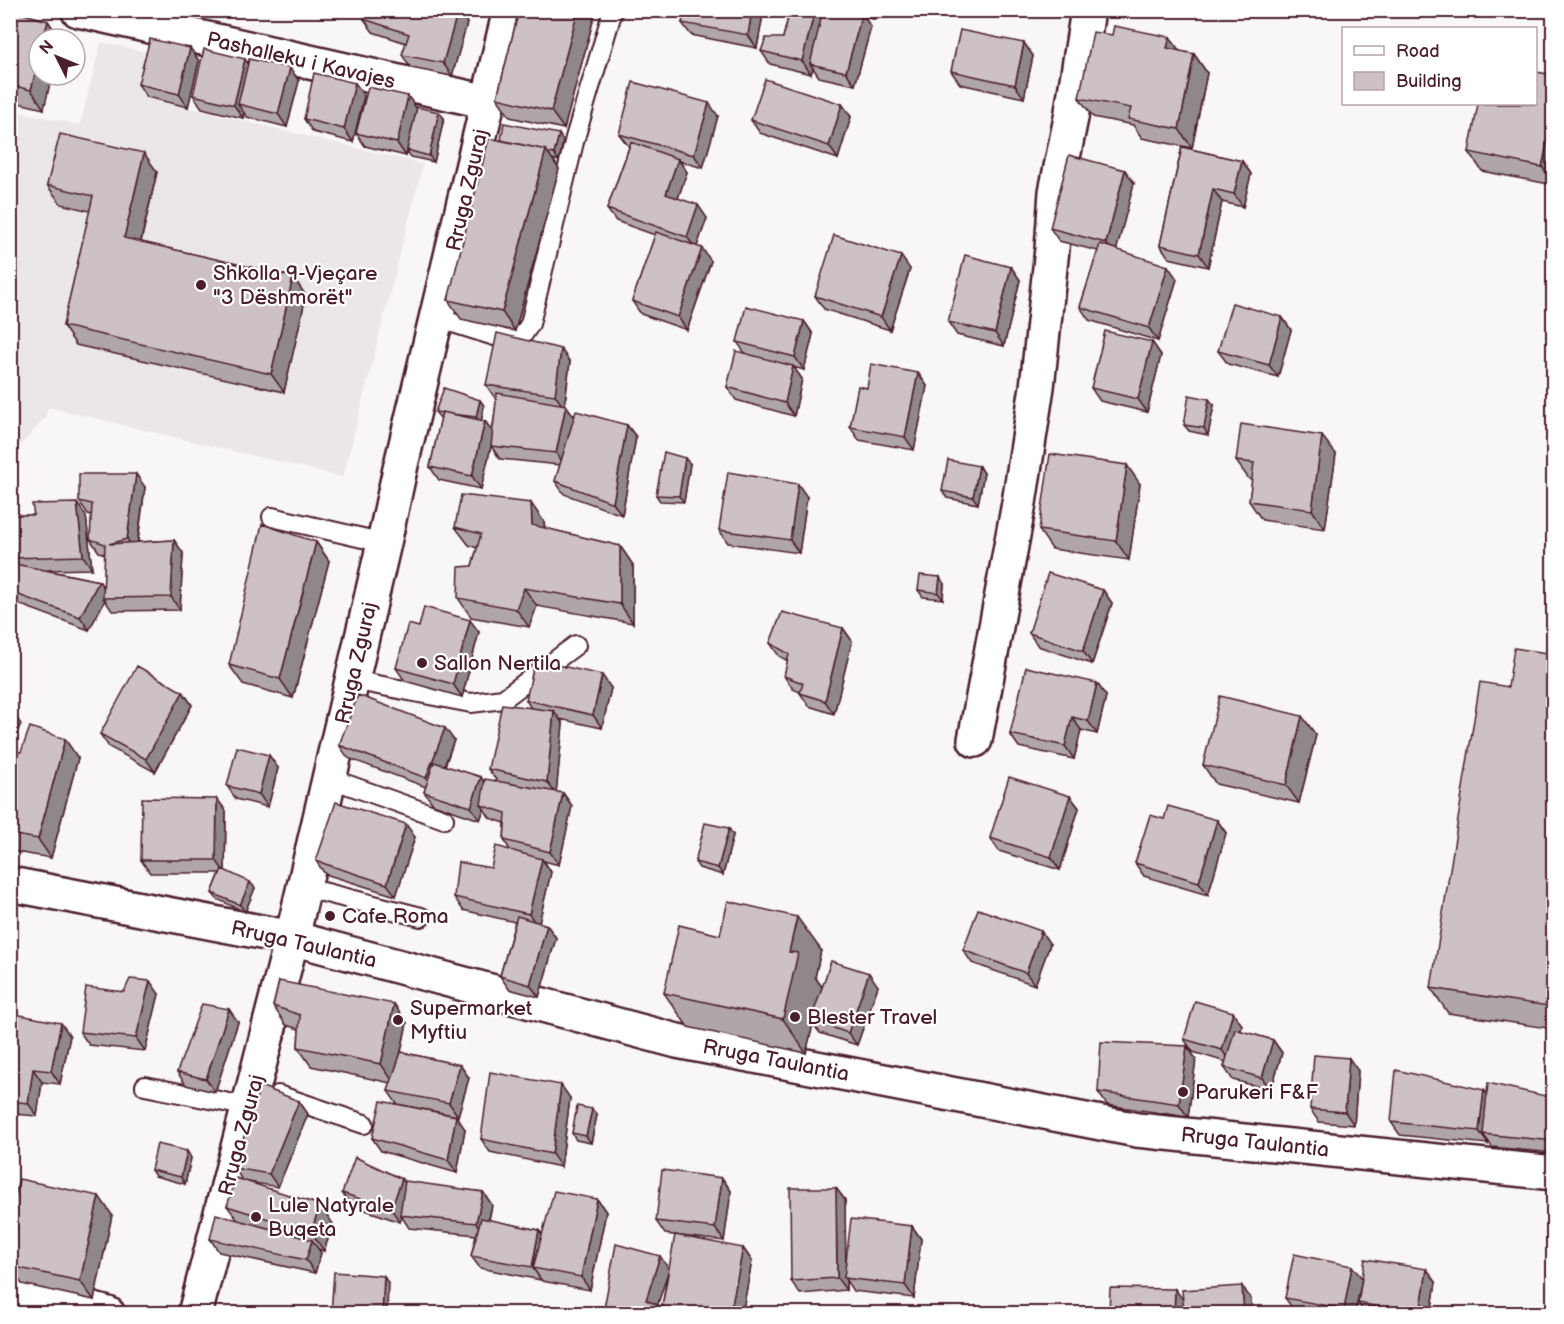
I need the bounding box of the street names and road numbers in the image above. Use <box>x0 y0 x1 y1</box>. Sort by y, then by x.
street label: Pashalleku i Kavajes <box>204 27 398 94</box>
street label: Rruga Zguraj <box>441 127 494 254</box>
street label: Rruga Zguraj <box>330 600 383 727</box>
street label: Rruga Taulantia <box>229 916 379 973</box>
street label: Rruga Taulantia <box>700 1034 851 1087</box>
street label: Rruga Zguraj <box>213 1072 270 1199</box>
street label: Rruga Taulantia <box>1180 1122 1330 1163</box>

